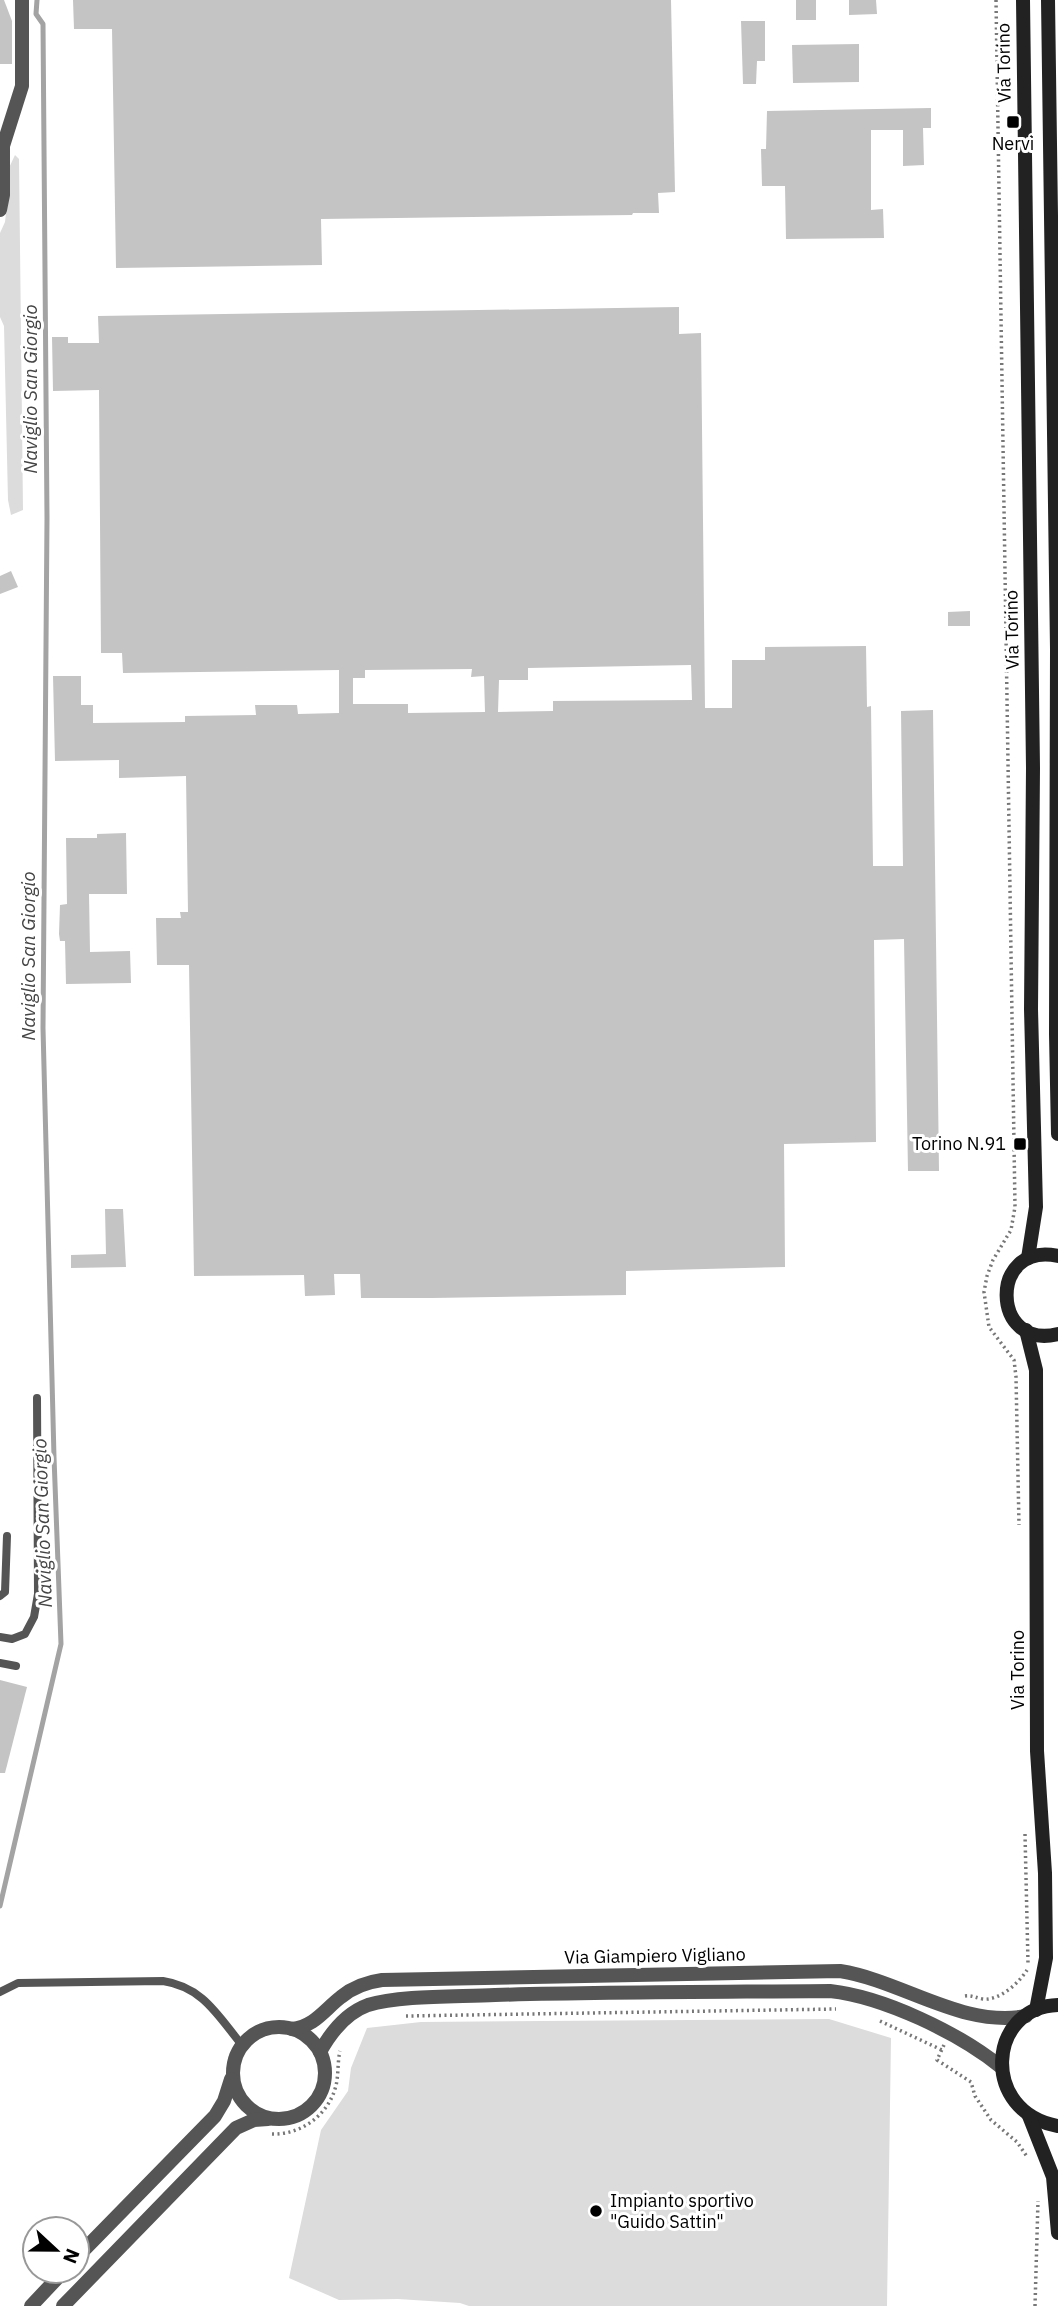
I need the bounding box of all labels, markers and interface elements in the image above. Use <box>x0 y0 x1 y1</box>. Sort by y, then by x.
street label: Via Torino <box>991 23 1016 103</box>
marker: Nervi <box>1005 114 1021 130</box>
place label: Nervi <box>992 132 1034 155</box>
water label: Naviglio San Giorgio <box>18 304 42 474</box>
street label: Via Torino <box>999 590 1024 670</box>
water label: Naviglio San Giorgio <box>16 871 40 1041</box>
place label: Torino N.91 <box>912 1132 1006 1155</box>
marker: Torino N.91 <box>1012 1136 1028 1152</box>
water label: Naviglio San Giorgio <box>27 1438 57 1608</box>
street label: Via Torino <box>1006 1630 1029 1710</box>
street label: Via Giampiero Vigliano <box>564 1942 746 1969</box>
place label: Impianto sportivo "Guido Sattin" <box>610 2189 754 2233</box>
marker: Impianto sportivo "Guido Sattin" <box>588 2203 604 2219</box>
north arrow <box>21 2215 91 2285</box>
text: N <box>58 2245 85 2267</box>

